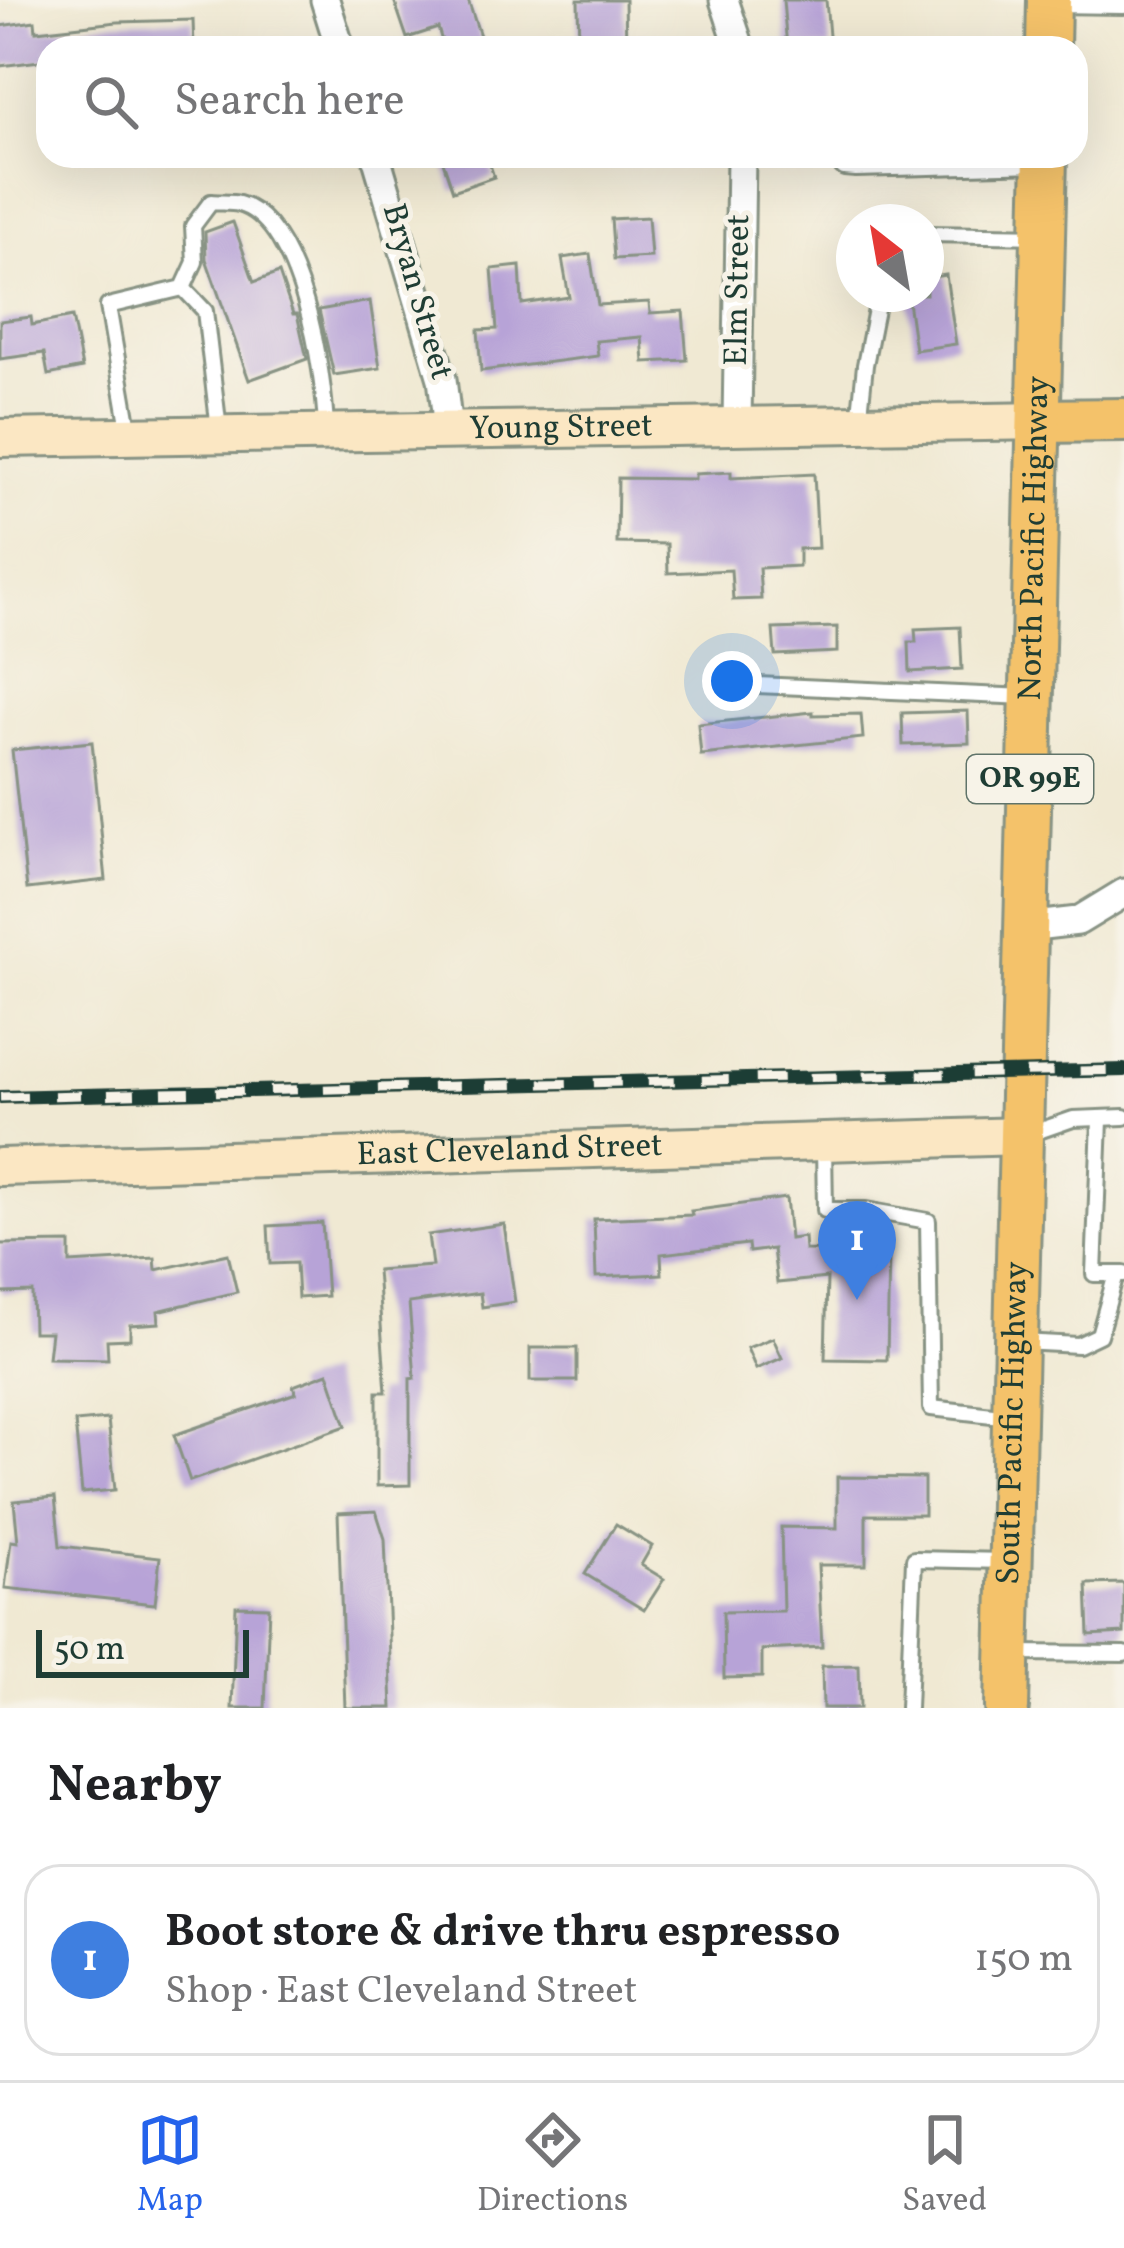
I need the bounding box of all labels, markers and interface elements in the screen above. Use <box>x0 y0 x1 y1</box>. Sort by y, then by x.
search box <box>36 36 1088 168</box>
icon: search <box>78 69 144 135</box>
text: Search here <box>174 71 405 134</box>
street label: Bryan Street <box>369 198 463 386</box>
north arrow <box>836 204 944 312</box>
street label: Elm Street <box>715 214 763 366</box>
street label: North Pacific Highway <box>1009 375 1063 701</box>
street label: Young Street <box>469 404 653 453</box>
your location <box>702 651 762 711</box>
road number: OR 99E <box>967 755 1093 803</box>
street label: East Cleveland Street <box>356 1124 663 1179</box>
pin: 1 <box>818 1201 896 1300</box>
street label: South Pacific Highway <box>987 1261 1041 1585</box>
scale bar <box>36 1624 249 1677</box>
text: 50 m <box>54 1628 125 1674</box>
text: Nearby <box>48 1751 222 1822</box>
text: Boot store & drive thru espresso <box>165 1902 841 1965</box>
text: 1 <box>82 1933 98 1987</box>
text: 150 m <box>974 1933 1073 1987</box>
text: Shop · East Cleveland Street <box>165 1965 637 2019</box>
tab: Map <box>137 2107 203 2225</box>
tab: Directions <box>477 2107 628 2225</box>
tab: Saved <box>902 2107 987 2225</box>

